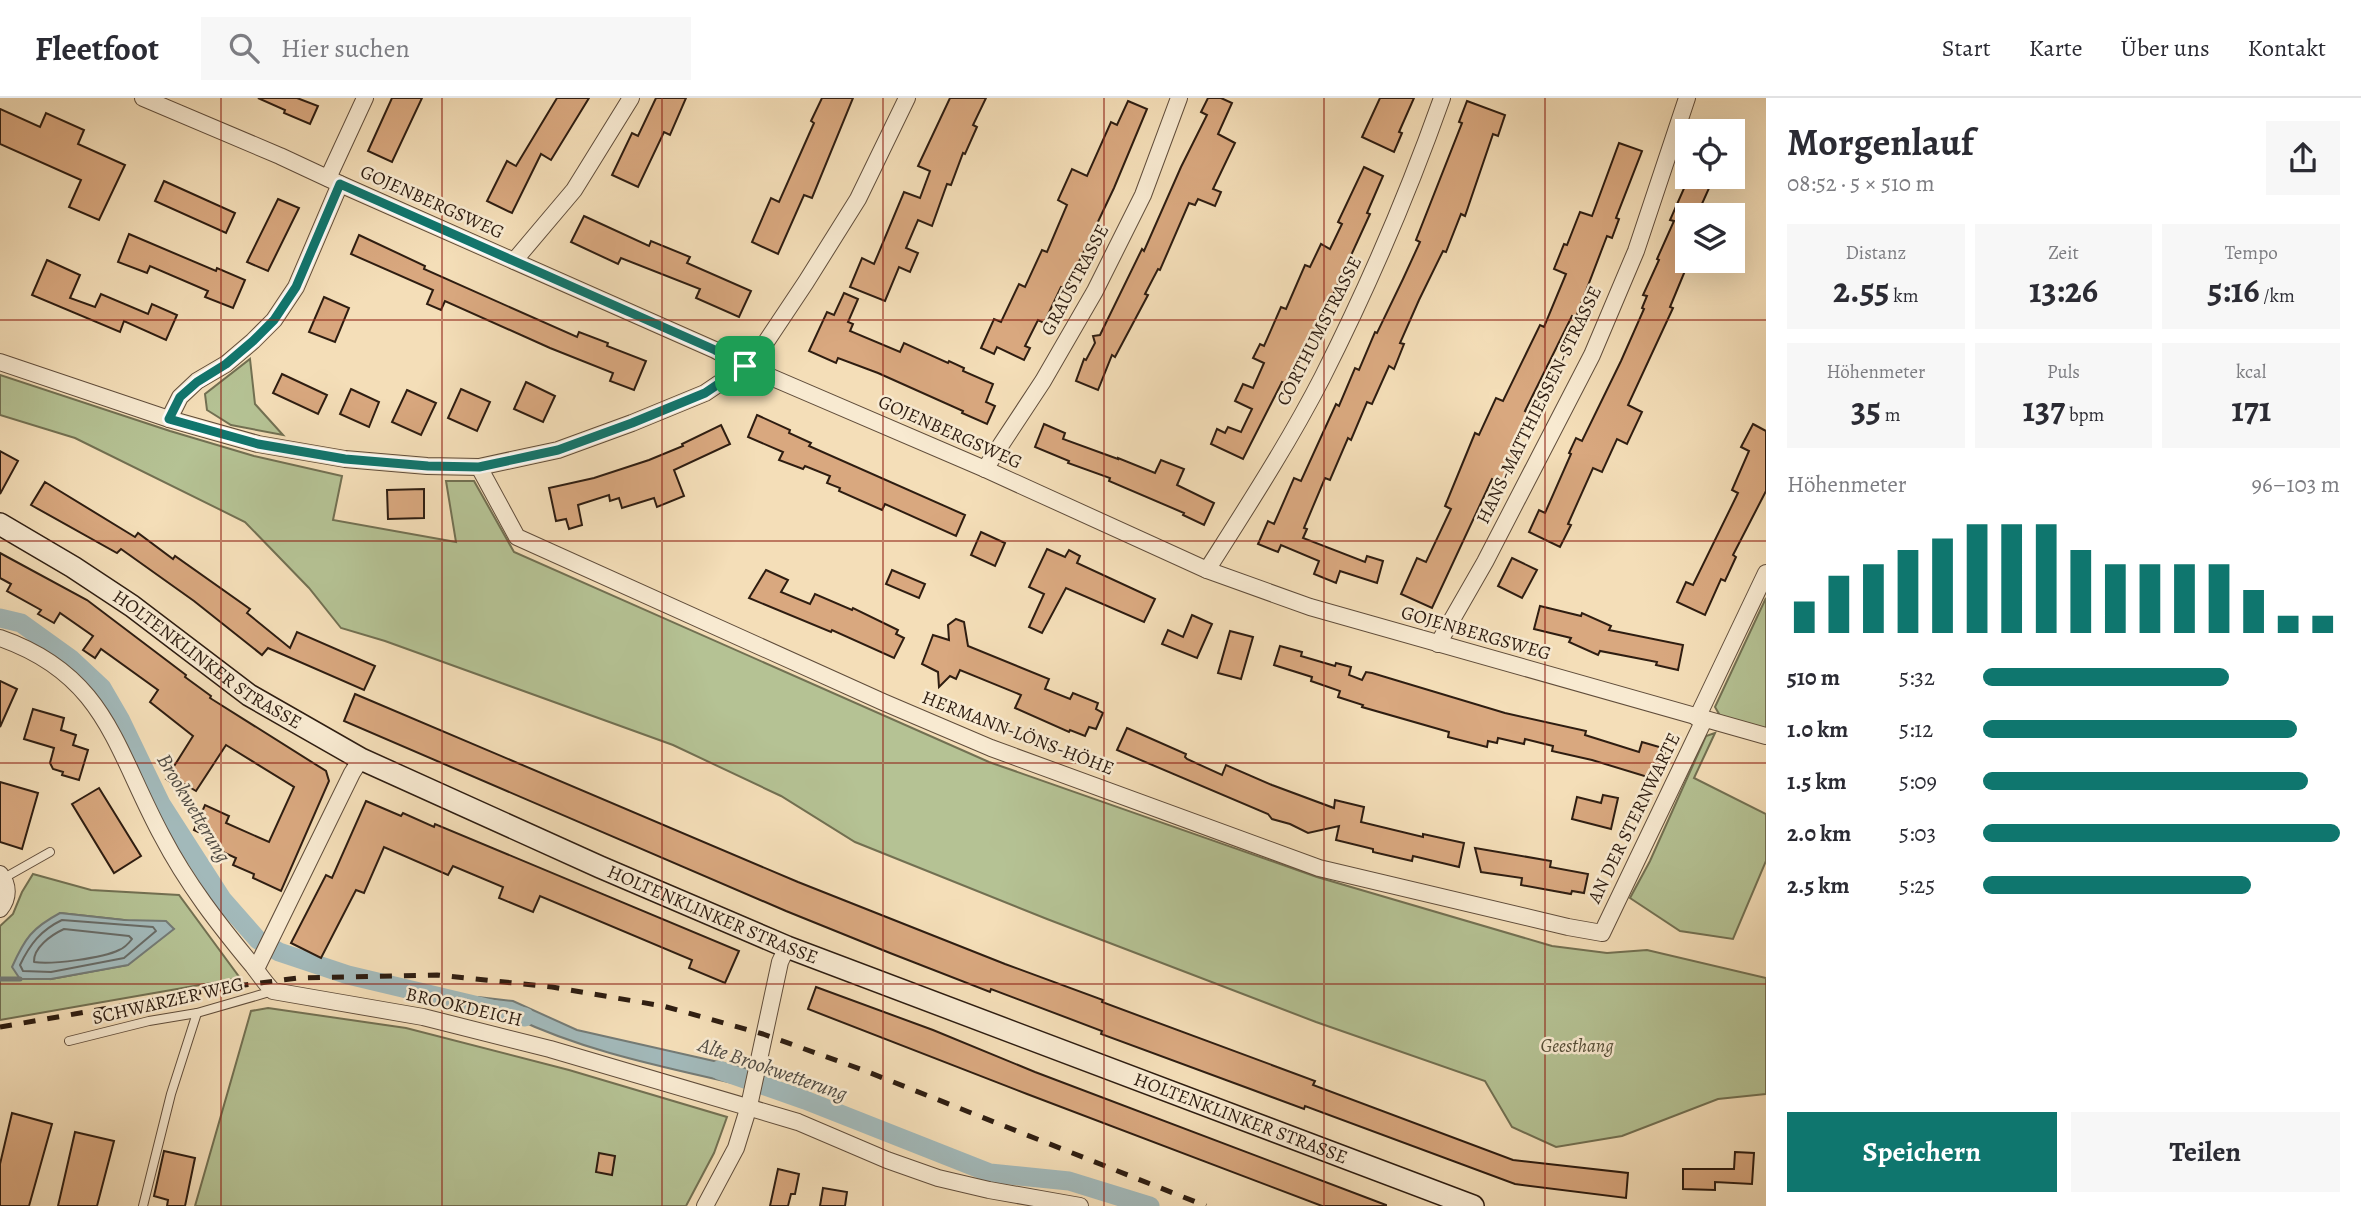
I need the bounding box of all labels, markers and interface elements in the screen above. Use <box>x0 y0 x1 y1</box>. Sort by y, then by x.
search box <box>201 17 691 80</box>
text: Fleetfoot <box>35 26 159 71</box>
icon: search <box>225 29 263 67</box>
text: Hier suchen <box>281 31 410 66</box>
text: Start <box>1942 32 1991 64</box>
text: Karte <box>2029 32 2083 64</box>
text: Über uns <box>2121 32 2210 64</box>
text: Kontakt <box>2248 32 2326 64</box>
text: Morgenlauf <box>1787 116 1974 168</box>
map controls <box>1675 119 1745 273</box>
button: locate <box>1675 119 1745 189</box>
button: share <box>2266 121 2340 195</box>
street label: GOJENBERGSWEG <box>356 159 508 245</box>
text: 08:52 · 5 × 510 m <box>1787 168 1935 199</box>
button: layers <box>1675 203 1745 273</box>
street label: GRAUSTRASSE <box>1035 220 1115 340</box>
text: Distanz <box>1846 240 1906 266</box>
text: Zeit <box>2048 240 2079 266</box>
text: Tempo <box>2225 240 2278 266</box>
street label: CORTHUMSTRASSE <box>1270 252 1368 410</box>
text: 2.55 <box>1833 266 1890 314</box>
text: 13:26 <box>2029 266 2098 314</box>
text: 5:16 <box>2207 266 2260 314</box>
street label: HANS-MATTHIESSEN-STRASSE <box>1470 282 1608 528</box>
text: km <box>1890 283 1919 309</box>
text: /km <box>2260 283 2295 309</box>
pin <box>715 336 775 396</box>
icon: arrive <box>726 347 764 385</box>
text: Höhenmeter <box>1826 359 1925 385</box>
text: Puls <box>2047 359 2080 385</box>
text: kcal <box>2236 359 2266 385</box>
text: 35 <box>1851 385 1881 433</box>
text: 137 <box>2023 385 2065 433</box>
text: 171 <box>2231 385 2271 433</box>
street label: GOJENBERGSWEG <box>874 389 1026 475</box>
text: m <box>1881 402 1901 428</box>
text: bpm <box>2065 402 2104 428</box>
text: Höhenmeter <box>1787 469 1907 500</box>
text: 96–103 m <box>2252 469 2340 500</box>
street label: HOLTENKLINKER STRASSE <box>108 584 306 735</box>
street label: GOJENBERGSWEG <box>1398 599 1554 667</box>
text: 510 m <box>1787 662 1840 693</box>
text: 5:32 <box>1899 662 1935 693</box>
street label: HERMANN-LÖNS-HÖHE <box>918 684 1118 782</box>
text: 1.0 km <box>1787 714 1848 745</box>
text: 5:12 <box>1899 714 1933 745</box>
street label: AN DER STERNWARTE <box>1581 728 1687 908</box>
water label: Brookwetterung <box>150 748 238 868</box>
text: 1.5 km <box>1787 766 1847 797</box>
text: 5:09 <box>1899 766 1937 797</box>
text: 2.0 km <box>1787 818 1851 849</box>
text: 5:03 <box>1899 818 1936 849</box>
street label: HOLTENKLINKER STRASSE <box>603 859 822 971</box>
text: 2.5 km <box>1787 870 1849 901</box>
text: 5:25 <box>1899 870 1935 901</box>
street label: SCHWARZER WEG <box>90 971 246 1031</box>
street label: BROOKDEICH <box>403 981 525 1033</box>
water label: Alte Brookwetterung <box>694 1030 852 1108</box>
park label: Geesthang <box>1540 1033 1614 1059</box>
street label: HOLTENKLINKER STRASSE <box>1130 1066 1351 1170</box>
button: Speichern <box>1787 1112 2057 1192</box>
button: Teilen <box>2071 1112 2340 1192</box>

